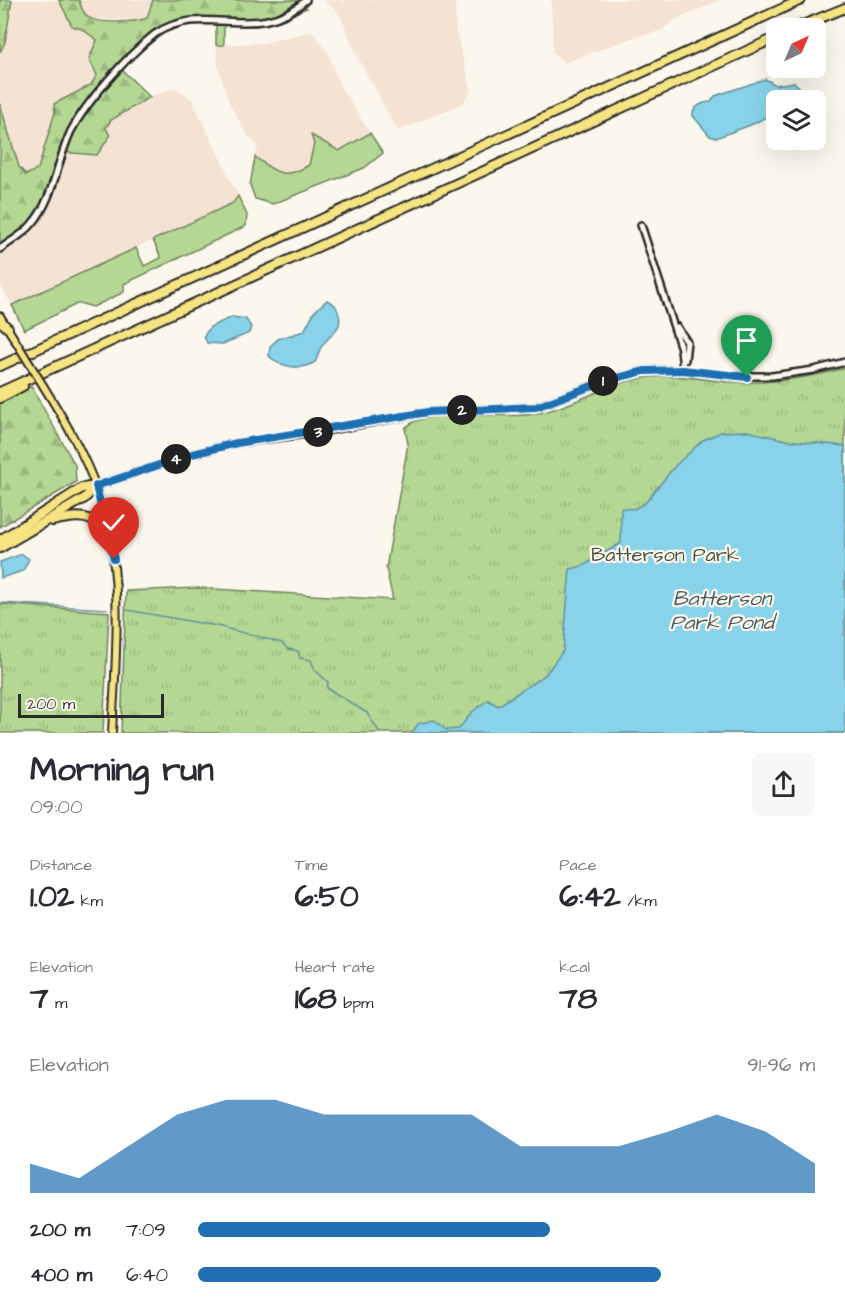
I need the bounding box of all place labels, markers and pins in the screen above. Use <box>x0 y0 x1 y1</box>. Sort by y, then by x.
pin <box>721 315 772 377</box>
pin: 1 <box>588 366 618 396</box>
pin: 2 <box>447 395 477 425</box>
pin: 3 <box>303 417 333 447</box>
pin: 4 <box>161 444 191 474</box>
pin <box>88 497 139 559</box>

